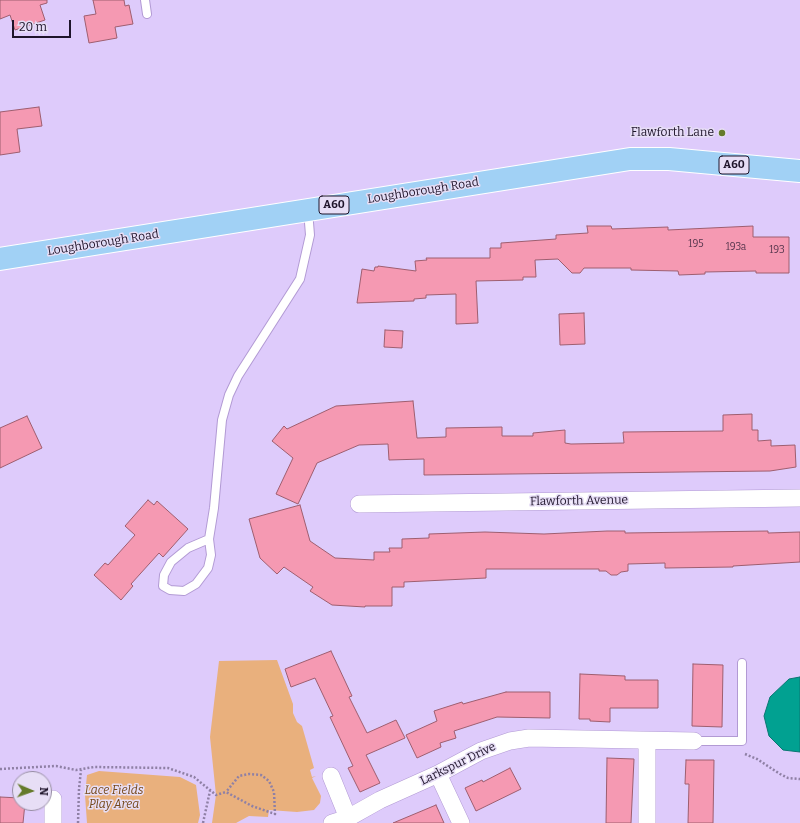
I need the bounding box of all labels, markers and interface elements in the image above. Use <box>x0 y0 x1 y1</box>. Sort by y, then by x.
scale bar <box>14 12 73 38</box>
text: 20 m <box>19 20 47 34</box>
place label: Flawforth Lane <box>631 126 714 140</box>
marker: Flawforth Lane <box>717 128 727 138</box>
road number: A60 <box>719 156 749 174</box>
street label: Loughborough Road <box>366 175 480 207</box>
road number: A60 <box>319 196 349 214</box>
street label: Loughborough Road <box>46 227 160 259</box>
house number: 195 <box>688 238 704 250</box>
house number: 193a <box>726 241 746 253</box>
house number: 193 <box>769 244 785 256</box>
street label: Flawforth Avenue <box>530 493 628 509</box>
street label: Larkspur Drive <box>418 740 498 788</box>
north arrow <box>12 771 52 811</box>
park label: Lace Fields Play Area <box>84 784 144 812</box>
text: N <box>37 787 50 796</box>

